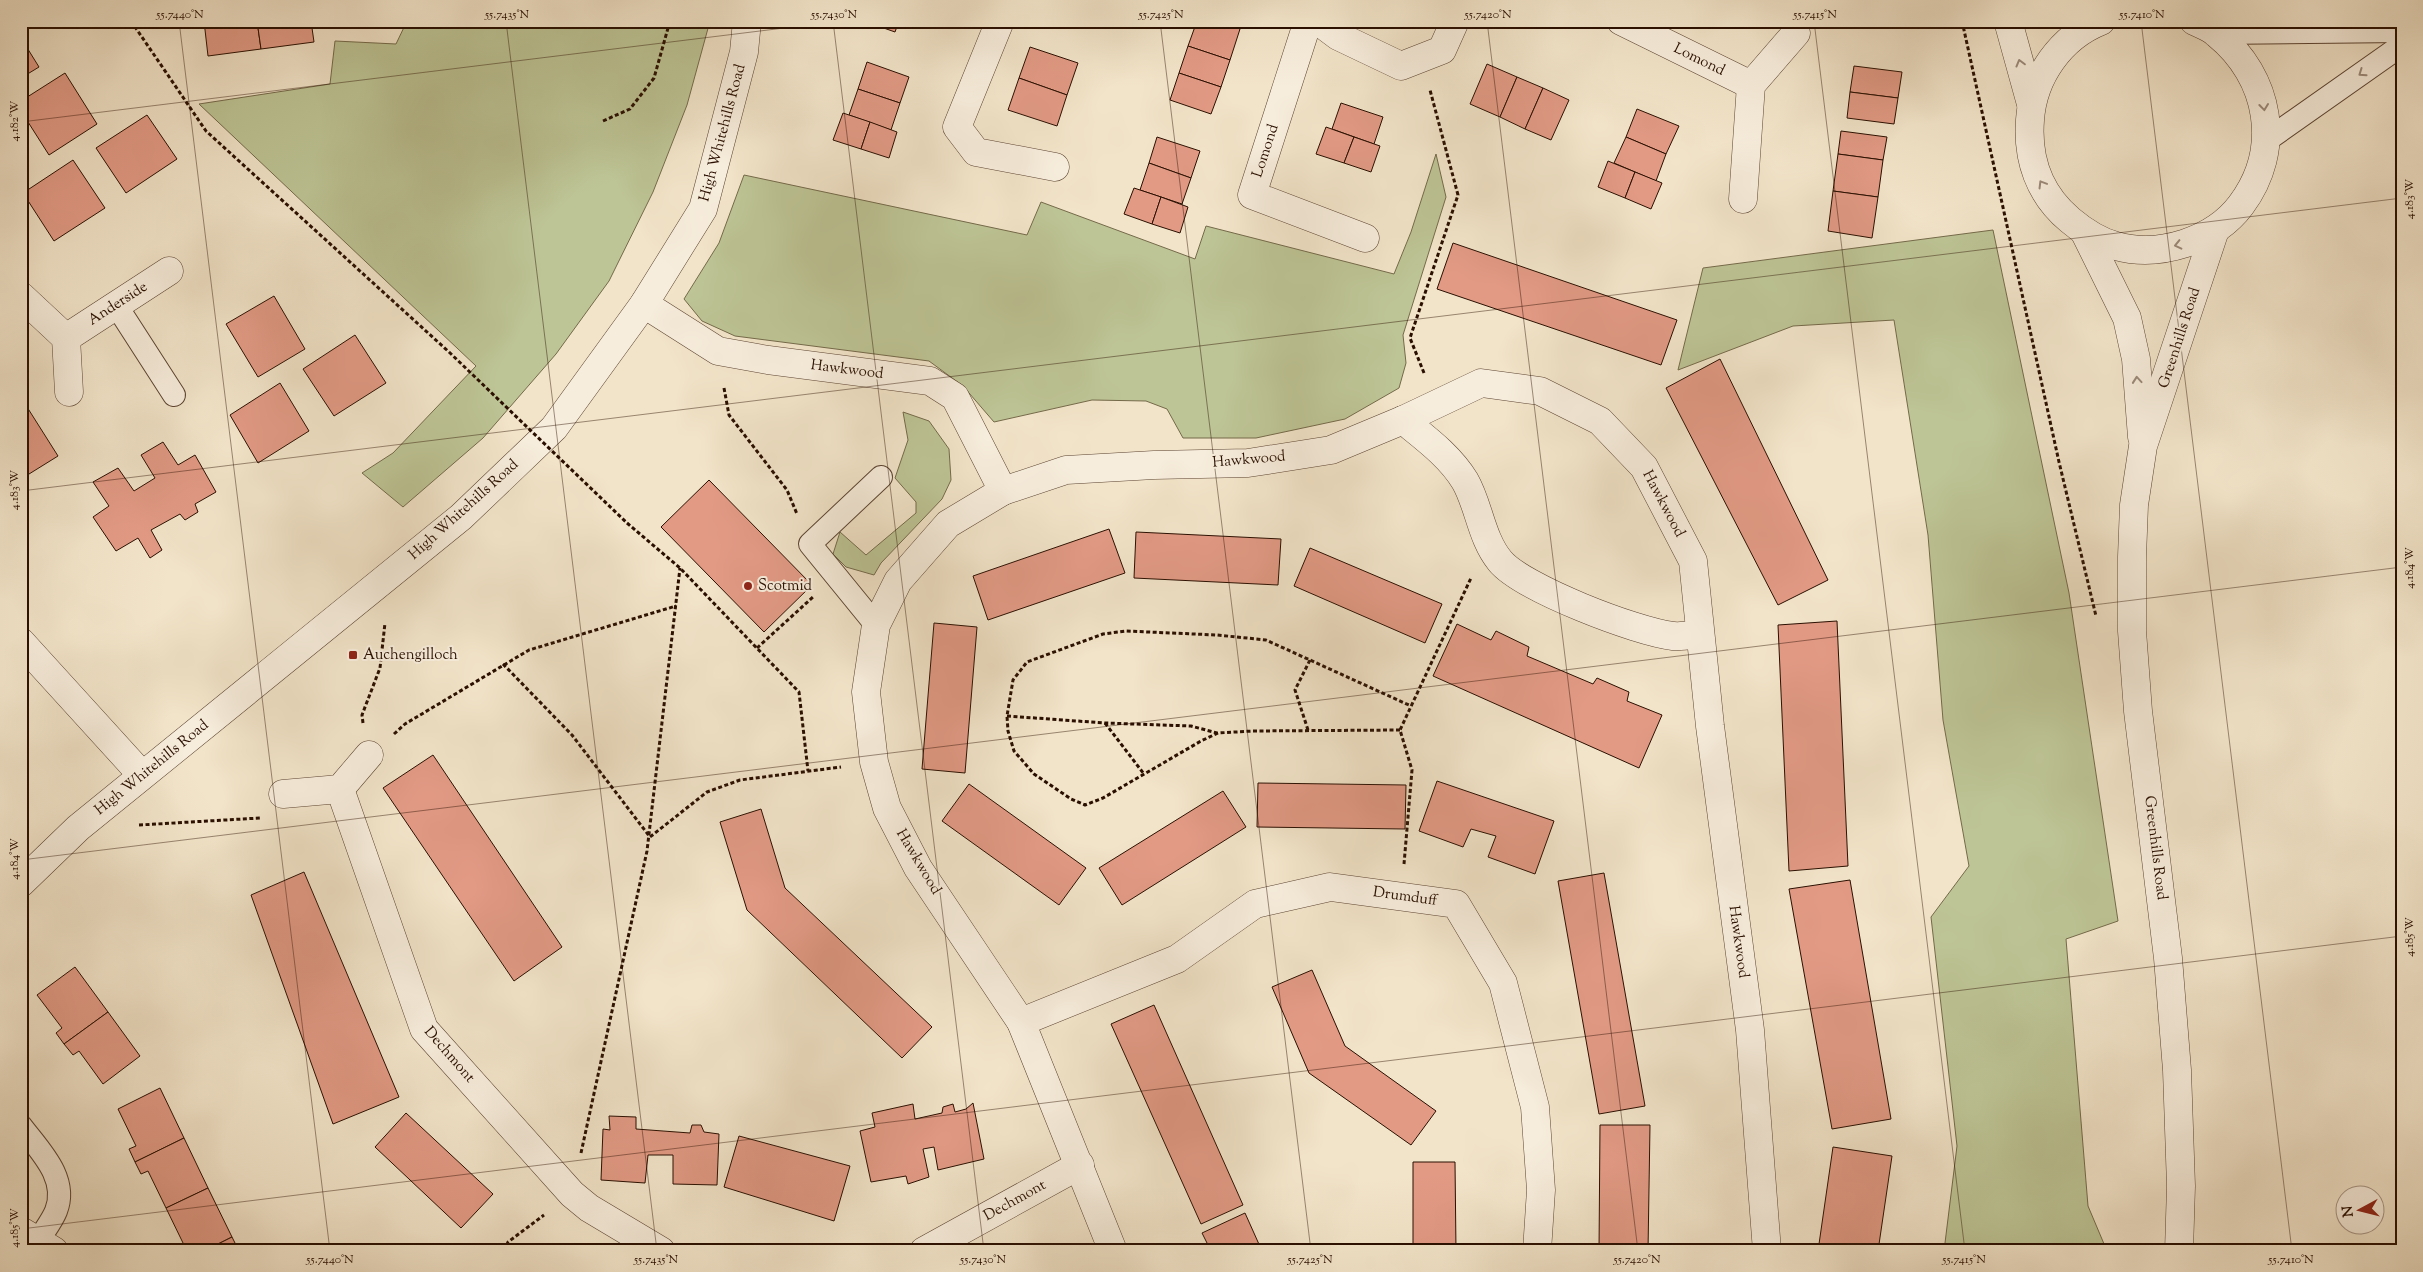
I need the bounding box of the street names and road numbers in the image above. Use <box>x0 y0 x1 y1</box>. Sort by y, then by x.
street label: Lomond <box>1670 39 1729 82</box>
street label: High Whitehills Road <box>695 62 752 204</box>
street label: Lomond <box>1248 121 1285 180</box>
street label: Anderside <box>84 277 152 331</box>
street label: Greenhills Road <box>2154 284 2206 391</box>
street label: Hawkwood <box>809 355 885 385</box>
street label: Hawkwood <box>1212 446 1287 474</box>
street label: High Whitehills Road <box>404 455 524 565</box>
street label: Hawkwood <box>1637 467 1690 542</box>
street label: High Whitehills Road <box>90 715 214 821</box>
street label: Greenhills Road <box>2138 795 2172 902</box>
street label: Hawkwood <box>890 825 946 899</box>
street label: Drumduff <box>1372 882 1439 912</box>
street label: Hawkwood <box>1723 904 1754 980</box>
street label: Dechmont <box>419 1022 479 1088</box>
street label: Dechmont <box>980 1175 1050 1227</box>

